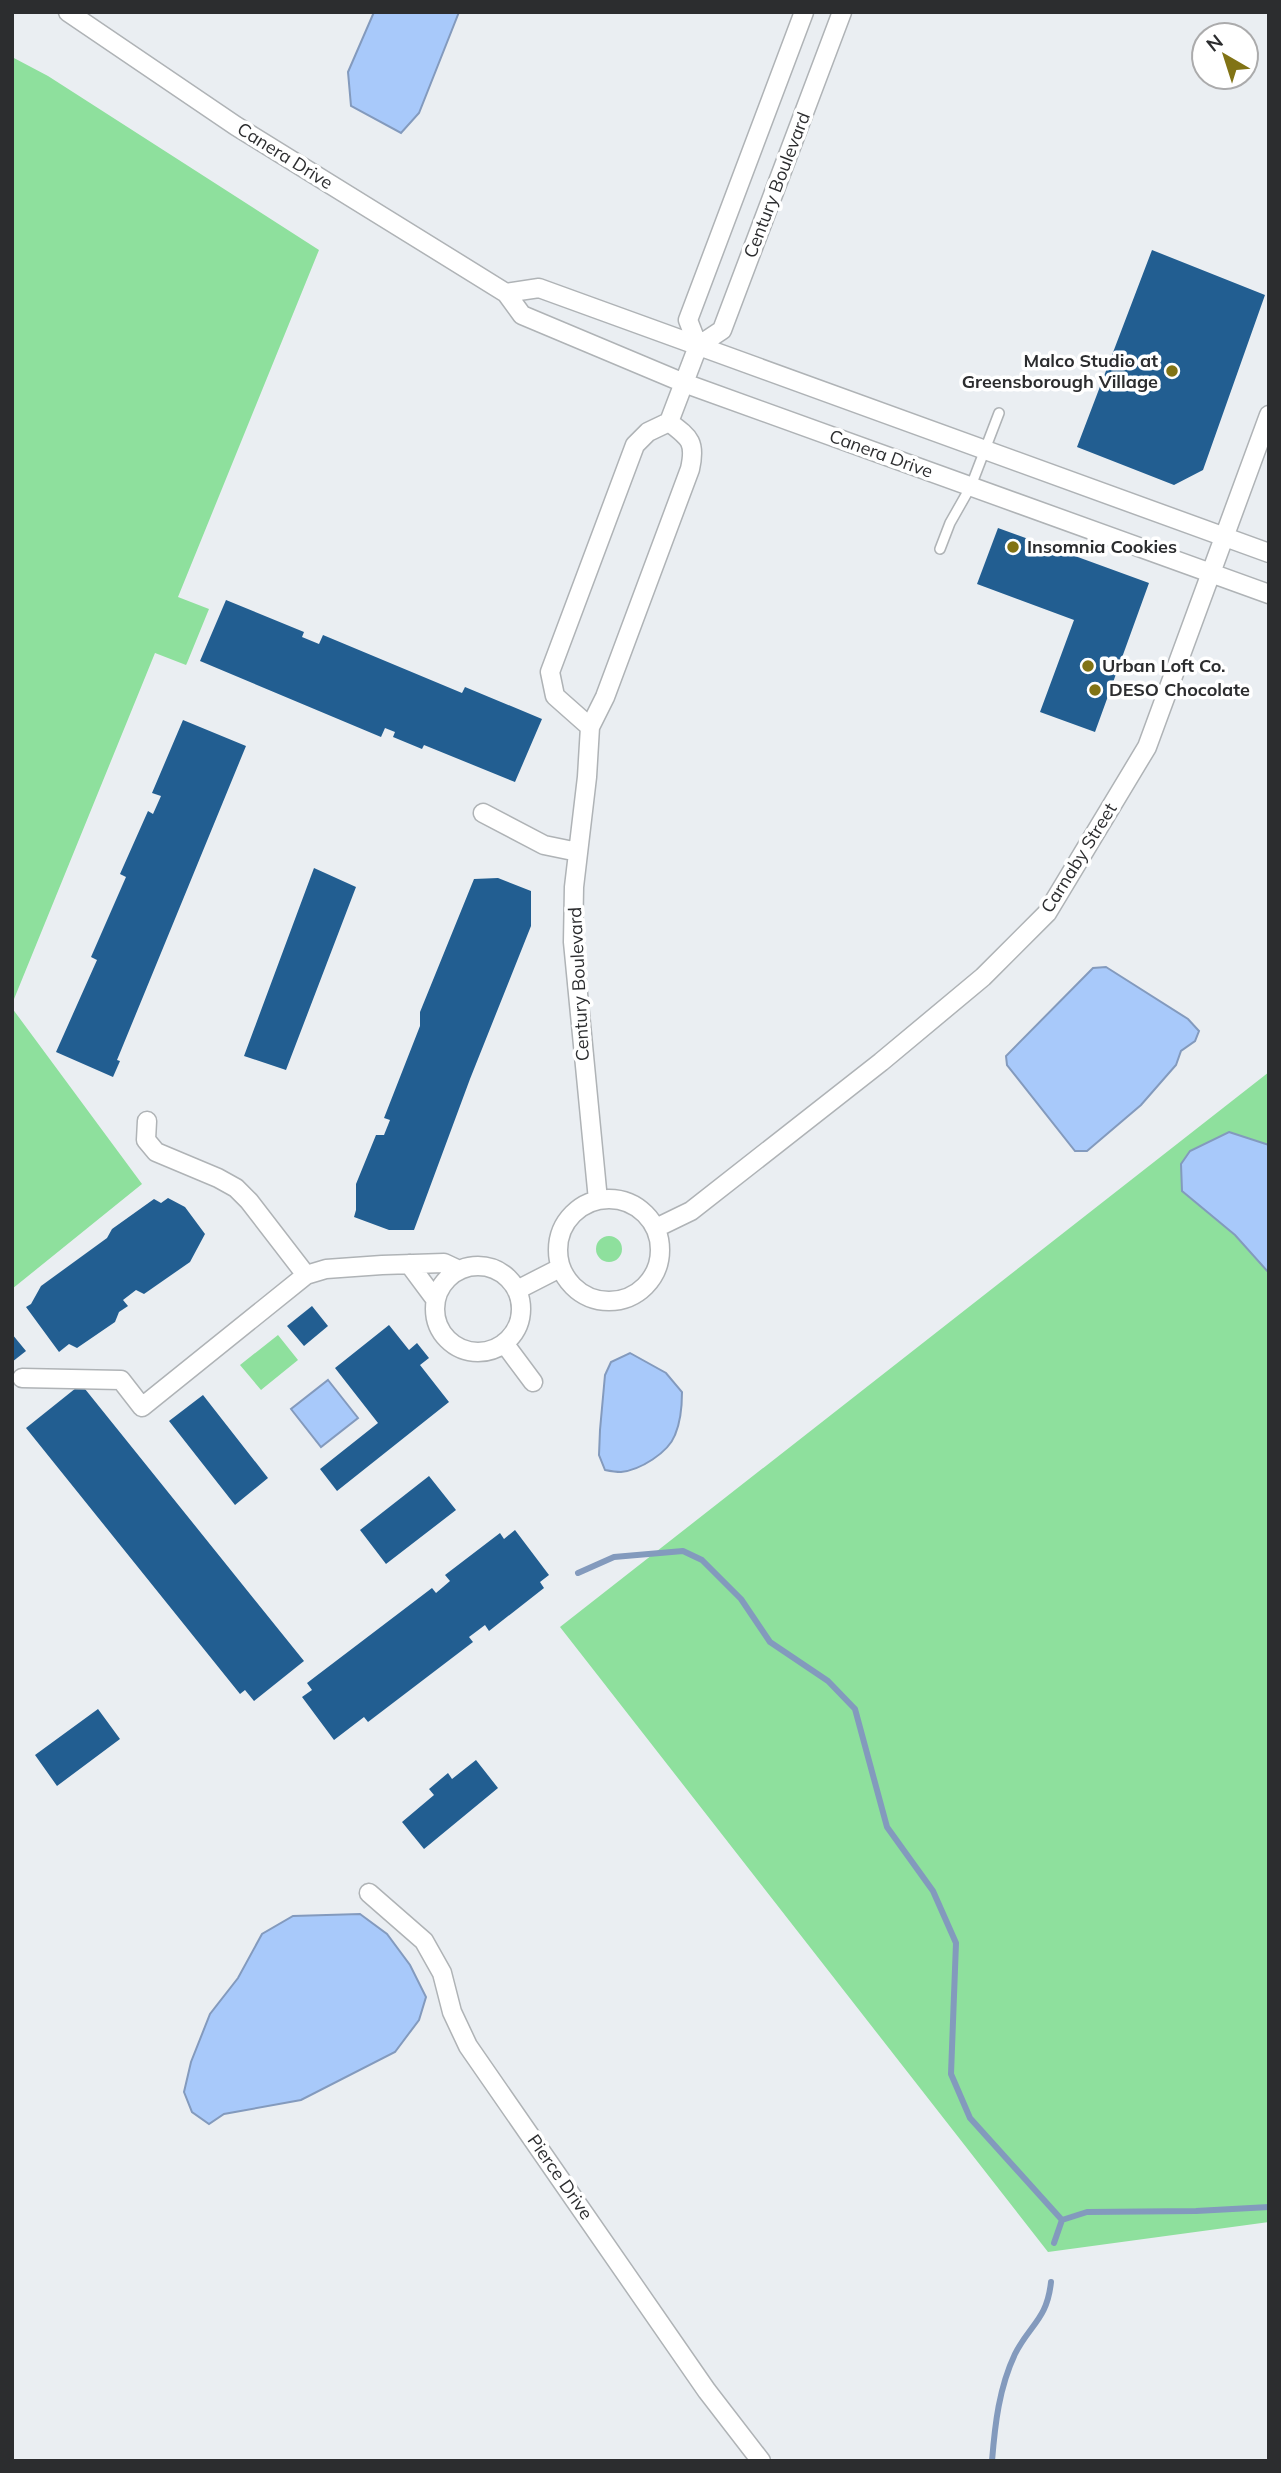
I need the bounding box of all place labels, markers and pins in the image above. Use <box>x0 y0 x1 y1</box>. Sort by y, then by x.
place label: Malco Studio at Greensborough Village <box>962 349 1158 393</box>
marker: Malco Studio at Greensborough Village <box>1164 363 1180 379</box>
place label: Insomnia Cookies <box>1027 535 1177 558</box>
marker: Insomnia Cookies <box>1005 539 1021 555</box>
place label: Urban Loft Co. <box>1102 654 1225 677</box>
marker: Urban Loft Co. <box>1080 658 1096 674</box>
place label: DESO Chocolate <box>1109 678 1250 701</box>
marker: DESO Chocolate <box>1087 682 1103 698</box>

